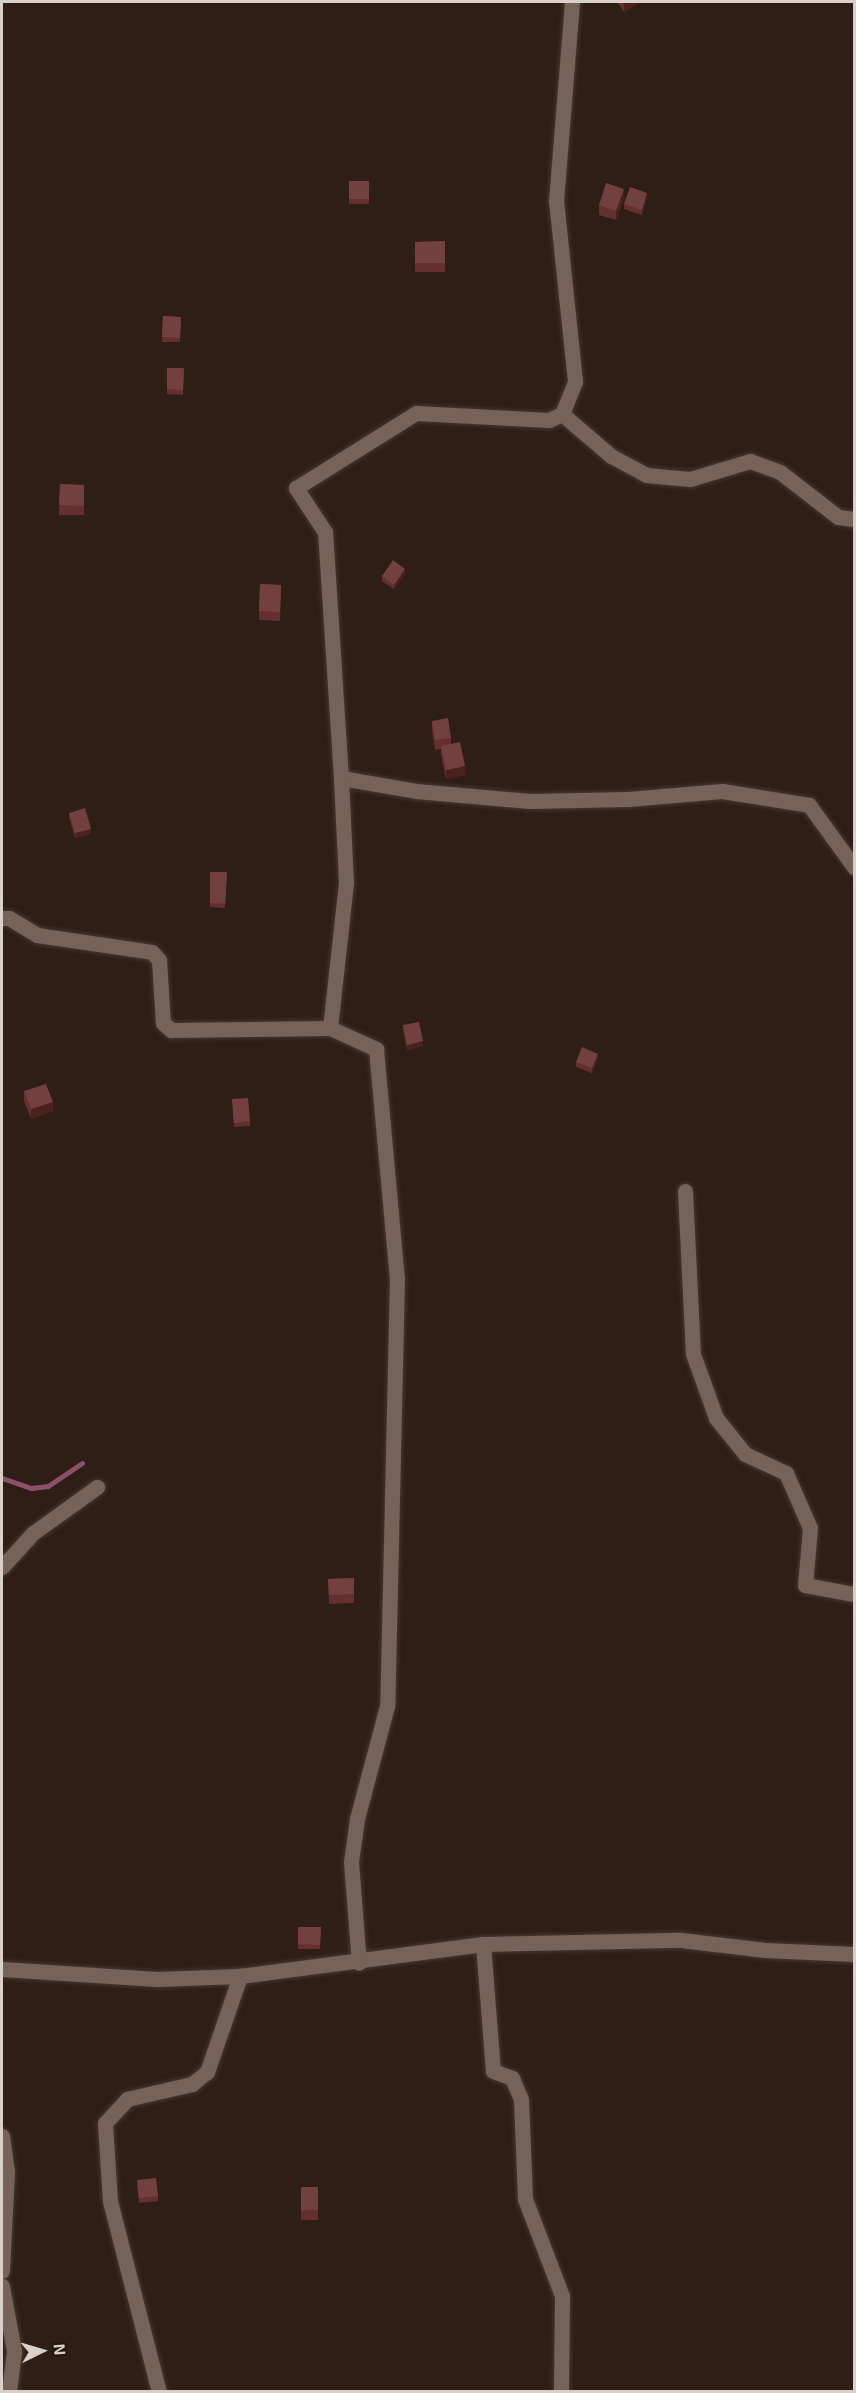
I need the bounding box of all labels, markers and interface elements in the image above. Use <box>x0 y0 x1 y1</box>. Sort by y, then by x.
north arrow <box>12 2321 72 2381</box>
text: N <box>50 2343 70 2356</box>

